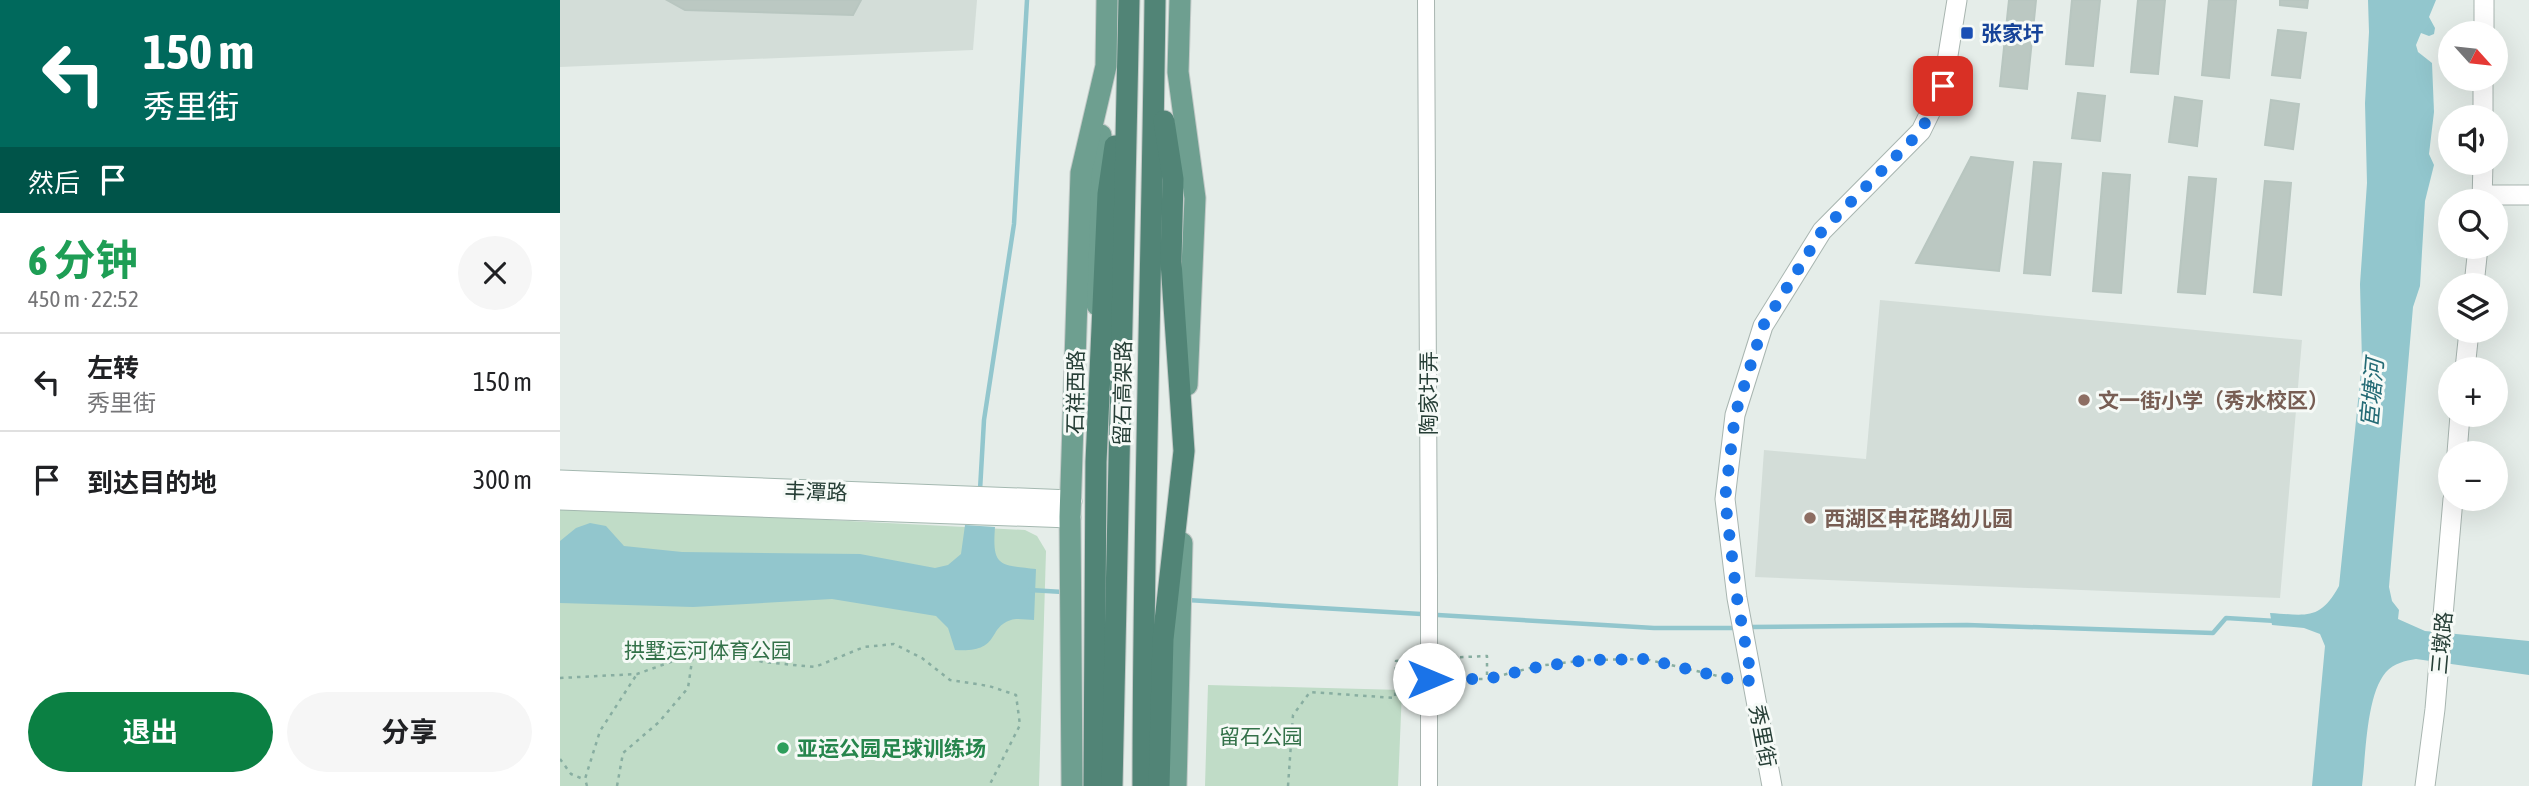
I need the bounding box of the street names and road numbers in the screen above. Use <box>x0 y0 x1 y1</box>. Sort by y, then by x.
street label: 留石高架路 <box>1109 340 1135 446</box>
street label: 石祥西路 <box>1062 350 1088 434</box>
street label: 陶家圩弄 <box>1416 351 1440 435</box>
street label: 丰潭路 <box>784 478 848 504</box>
street label: 三墩路 <box>2426 611 2456 675</box>
street label: 秀里街 <box>1745 703 1781 769</box>

